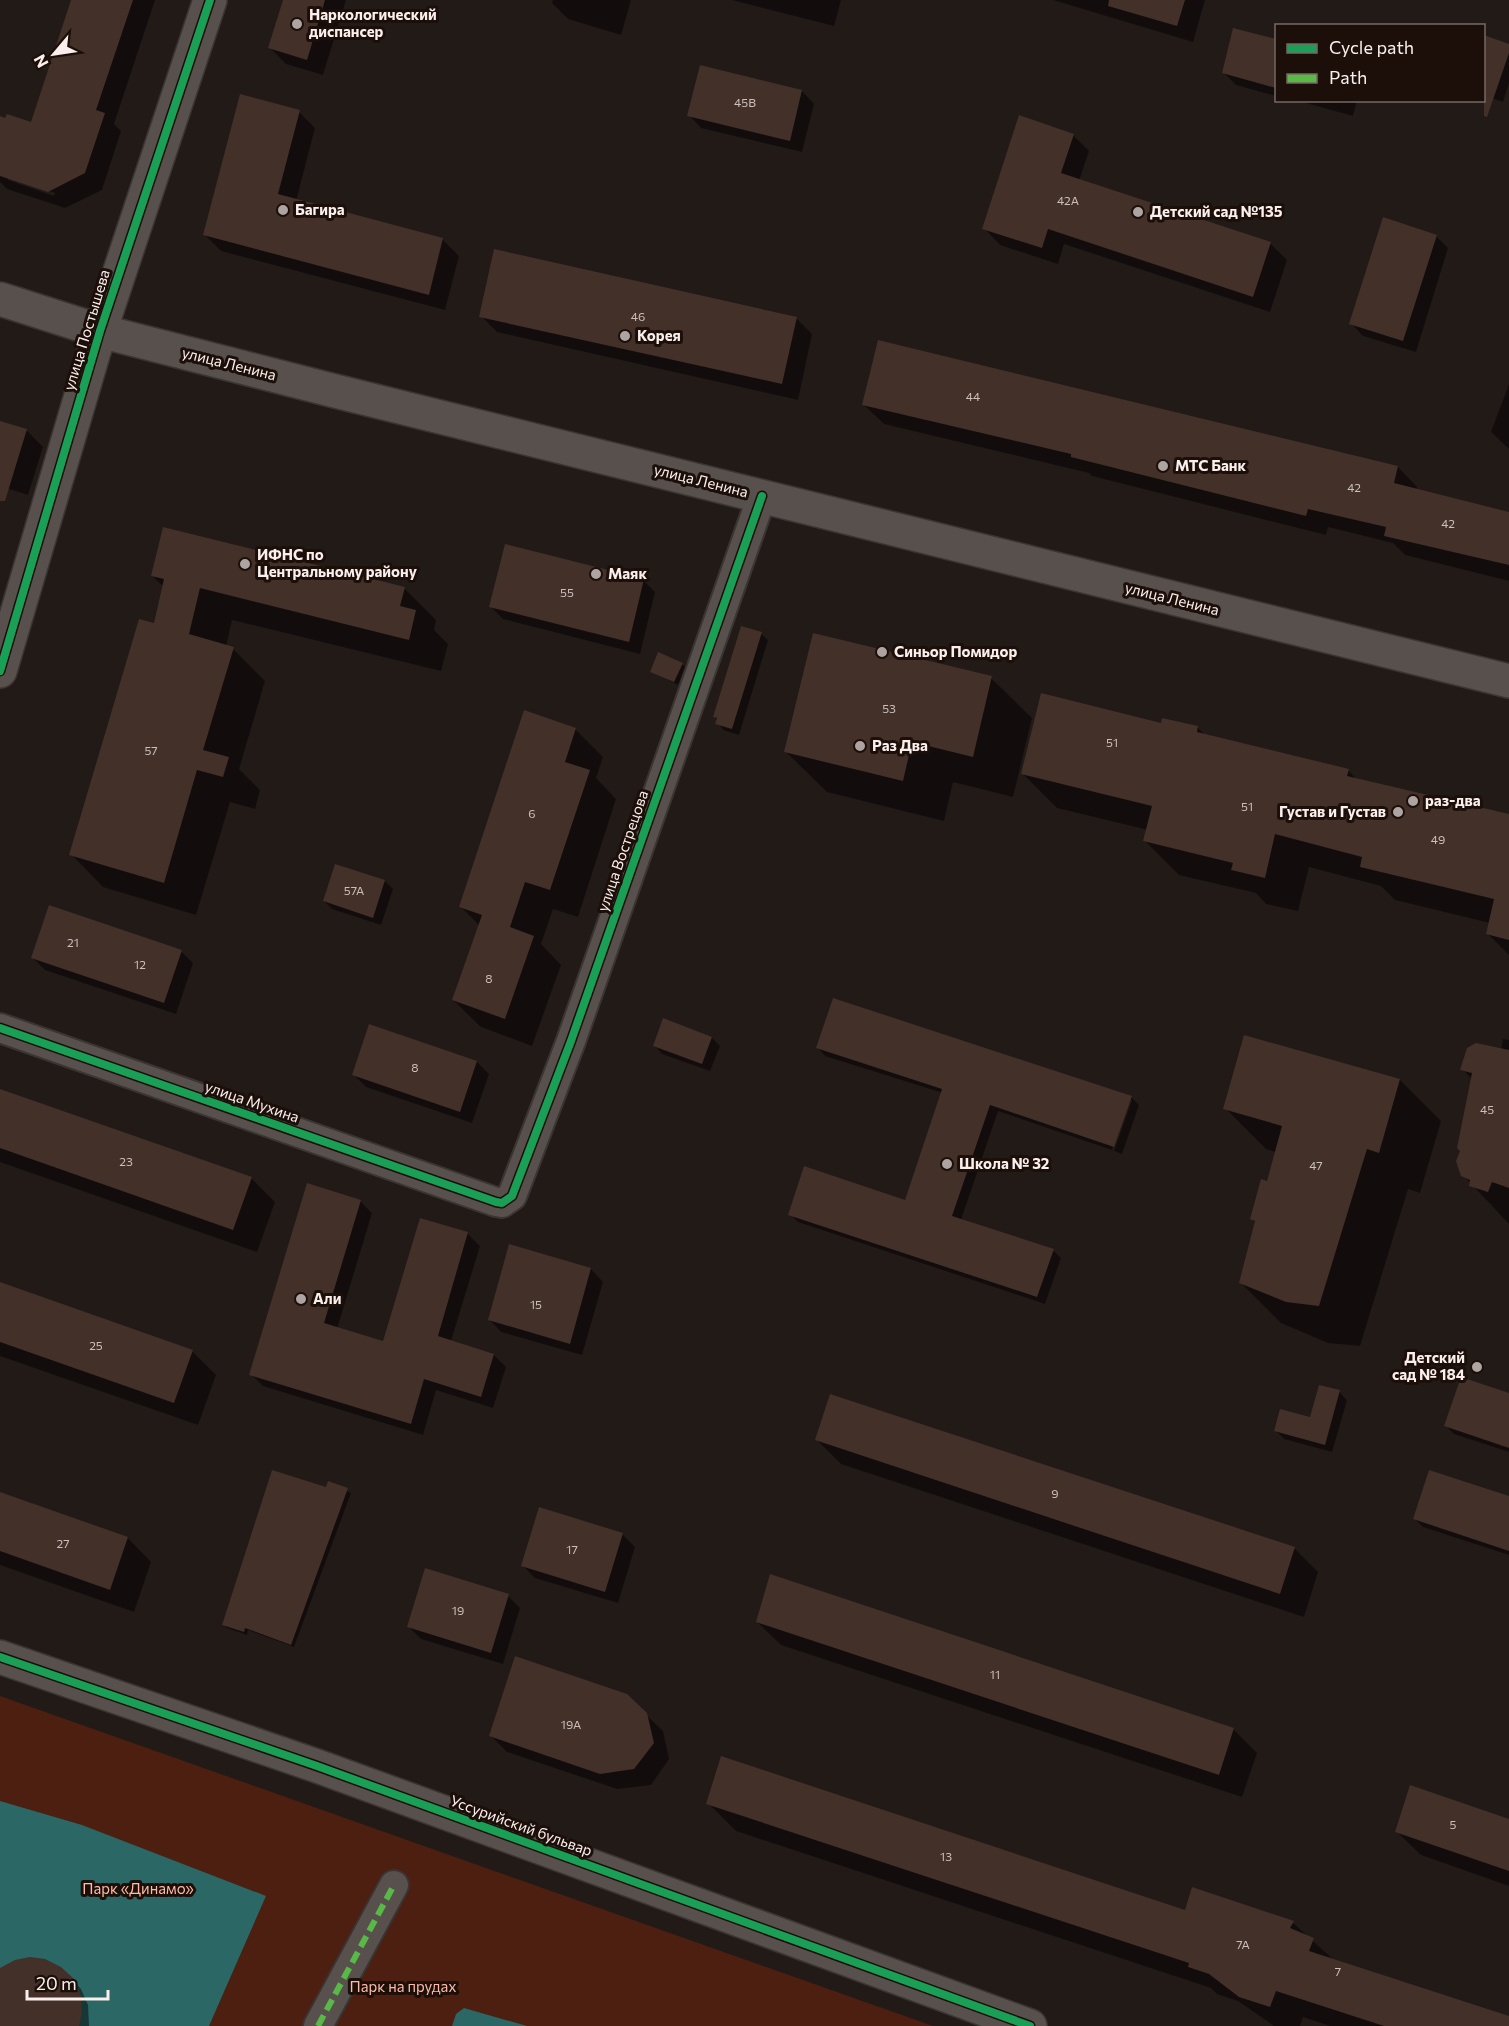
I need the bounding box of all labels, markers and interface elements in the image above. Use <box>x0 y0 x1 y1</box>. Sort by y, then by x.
place label: Наркологический диспансер <box>309 5 437 40</box>
marker: Наркологический диспансер <box>290 17 304 31</box>
north arrow <box>24 24 84 84</box>
legend <box>1275 24 1485 102</box>
text: Cycle path <box>1329 36 1414 58</box>
text: N <box>29 52 52 71</box>
text: Path <box>1329 66 1367 88</box>
house number: 45В <box>734 95 756 109</box>
house number: 42А <box>1057 193 1079 207</box>
place label: Багира <box>295 200 345 218</box>
place label: Детский сад №135 <box>1150 202 1283 220</box>
marker: Багира <box>276 203 290 217</box>
marker: Детский сад №135 <box>1131 205 1145 219</box>
street label: улица Постышева <box>59 267 113 392</box>
house number: 46 <box>631 309 645 323</box>
place label: Корея <box>637 326 681 344</box>
marker: Корея <box>618 329 632 343</box>
street label: улица Ленина <box>180 343 278 383</box>
house number: 44 <box>966 389 980 403</box>
place label: МТС Банк <box>1175 456 1247 474</box>
marker: МТС Банк <box>1156 459 1170 473</box>
street label: улица Ленина <box>652 460 750 500</box>
house number: 42 <box>1347 480 1361 494</box>
house number: 42 <box>1441 516 1455 530</box>
place label: ИФНС по Центральному району <box>257 545 418 580</box>
marker: ИФНС по Центральному району <box>238 557 252 571</box>
place label: Маяк <box>608 564 647 582</box>
marker: Маяк <box>589 567 603 581</box>
street label: улица Ленина <box>1123 578 1221 618</box>
house number: 55 <box>560 585 574 599</box>
place label: Синьор Помидор <box>894 642 1018 660</box>
marker: Синьор Помидор <box>875 645 889 659</box>
house number: 53 <box>882 701 896 715</box>
house number: 51 <box>1106 735 1118 749</box>
place label: Раз Два <box>872 736 928 754</box>
marker: Раз Два <box>853 739 867 753</box>
house number: 57 <box>144 743 158 757</box>
street label: улица Вострецова <box>593 788 651 914</box>
place label: раз-два <box>1425 791 1481 809</box>
marker: раз-два <box>1406 794 1420 808</box>
house number: 51 <box>1241 799 1253 813</box>
place label: Густав и Густав <box>1279 802 1386 820</box>
marker: Густав и Густав <box>1391 805 1405 819</box>
house number: 6 <box>528 806 536 820</box>
house number: 49 <box>1431 832 1445 846</box>
house number: 57А <box>344 883 364 897</box>
house number: 21 <box>67 935 79 949</box>
house number: 12 <box>134 957 146 971</box>
house number: 8 <box>485 971 493 985</box>
house number: 8 <box>411 1060 419 1074</box>
street label: улица Мухина <box>203 1077 302 1126</box>
house number: 45 <box>1480 1102 1494 1116</box>
house number: 23 <box>119 1154 133 1168</box>
place label: Школа № 32 <box>959 1154 1049 1172</box>
marker: Школа № 32 <box>940 1157 954 1171</box>
house number: 47 <box>1309 1158 1323 1172</box>
place label: Али <box>313 1289 341 1307</box>
marker: Али <box>294 1292 308 1306</box>
house number: 15 <box>530 1297 542 1311</box>
house number: 25 <box>89 1338 103 1352</box>
place label: Детский сад № 184 <box>1392 1348 1465 1383</box>
marker: Детский сад № 184 <box>1470 1360 1484 1374</box>
house number: 9 <box>1051 1486 1059 1500</box>
house number: 27 <box>57 1536 69 1550</box>
house number: 17 <box>566 1542 578 1556</box>
house number: 19 <box>452 1603 464 1617</box>
house number: 11 <box>990 1667 1000 1681</box>
house number: 19А <box>561 1717 581 1731</box>
street label: Уссурийский бульвар <box>448 1791 595 1859</box>
house number: 5 <box>1450 1817 1457 1831</box>
house number: 13 <box>940 1849 952 1863</box>
park label: Парк «Динамо» <box>82 1879 194 1897</box>
house number: 7А <box>1236 1937 1250 1951</box>
scale bar <box>27 1963 108 2001</box>
house number: 7 <box>1335 1964 1341 1978</box>
text: 20 m <box>36 1972 77 1994</box>
park label: Парк на прудах <box>350 1977 456 1995</box>

